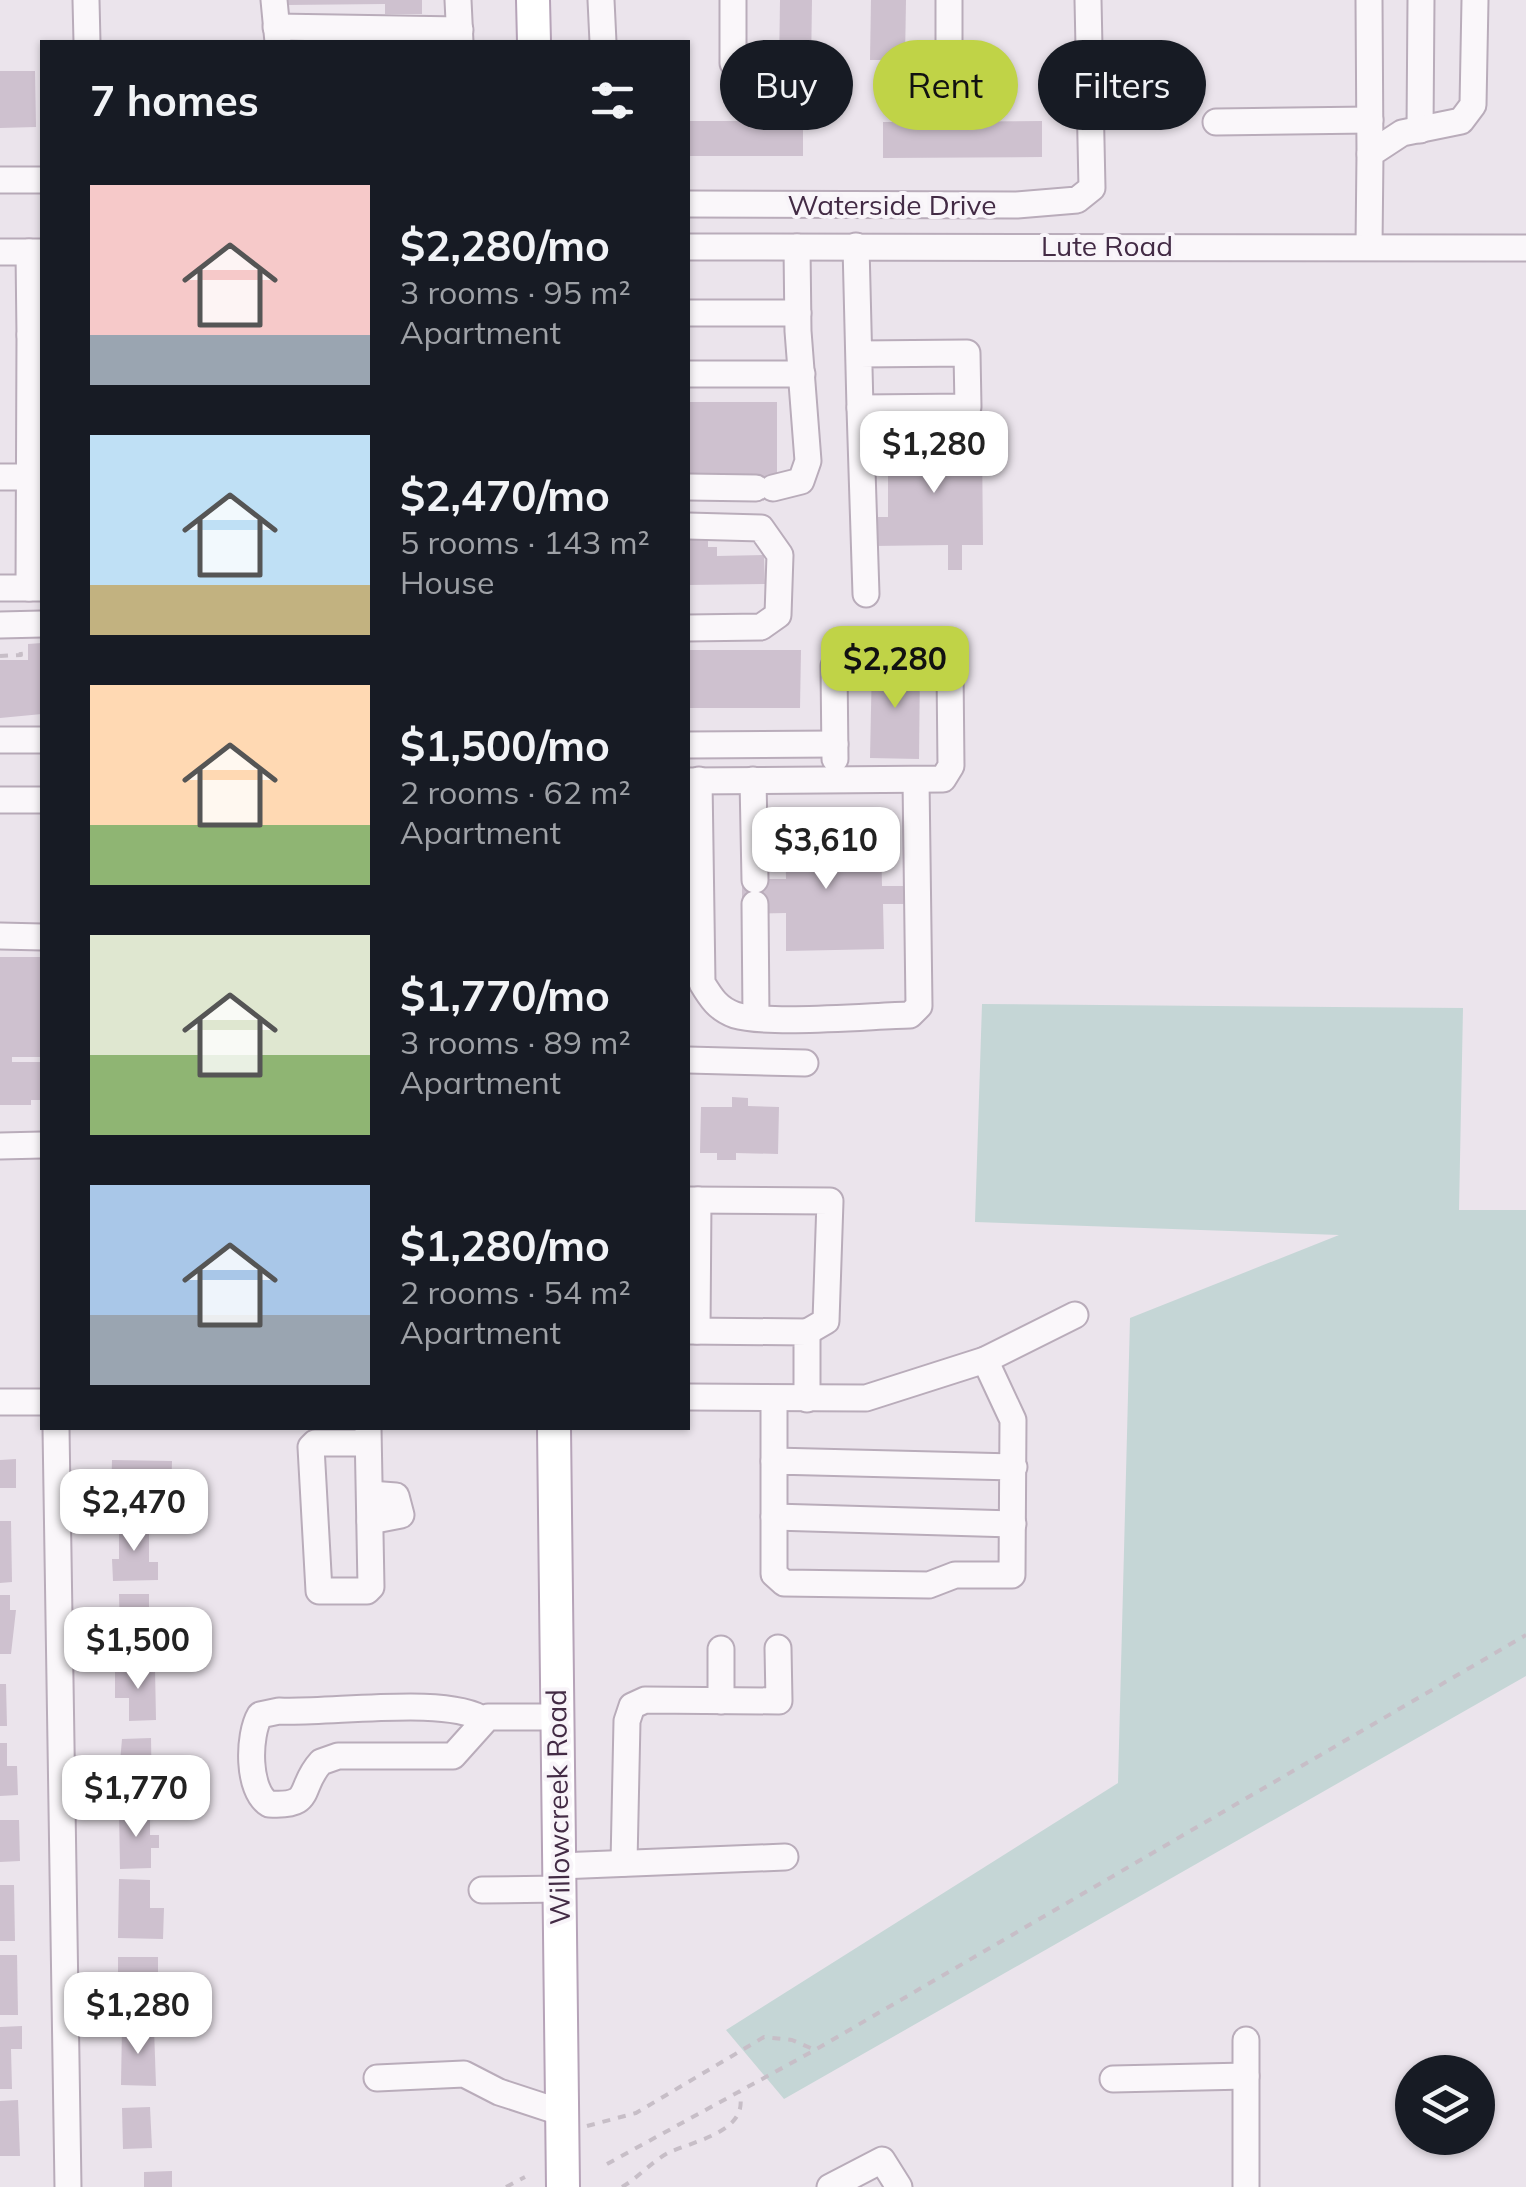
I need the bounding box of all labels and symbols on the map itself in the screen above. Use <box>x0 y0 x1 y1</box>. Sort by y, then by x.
street label: Waterside Drive <box>788 187 996 222</box>
street label: Lute Road <box>1041 228 1173 263</box>
pin: $1,280 <box>853 411 1015 496</box>
pin: $2,280 <box>814 626 976 711</box>
pin: $3,610 <box>745 807 907 892</box>
pin: $2,470 <box>53 1469 215 1554</box>
pin: $1,500 <box>57 1607 219 1692</box>
street label: Willowcreek Road <box>538 1689 577 1925</box>
pin: $1,770 <box>55 1755 217 1840</box>
pin: $1,280 <box>57 1972 219 2057</box>

